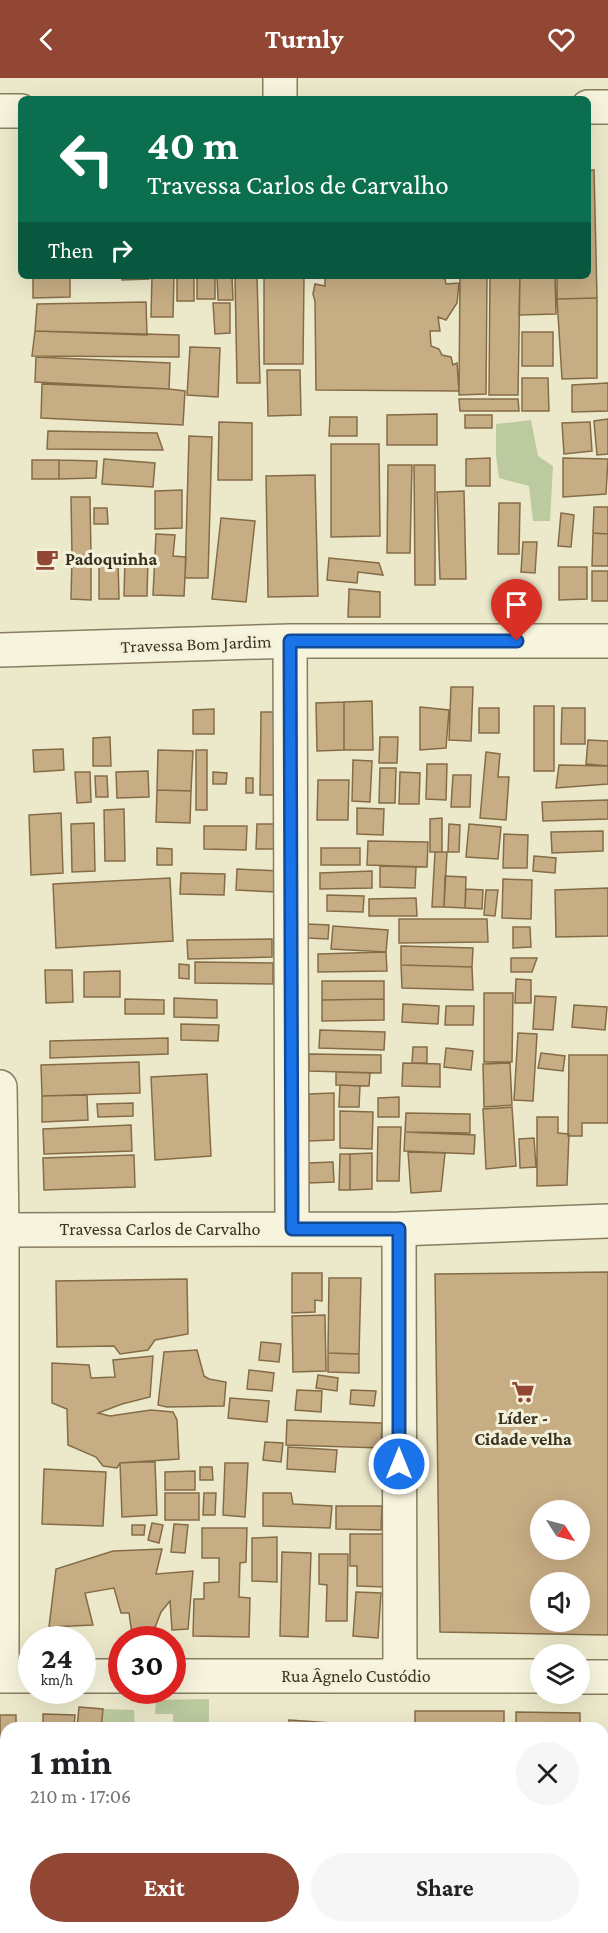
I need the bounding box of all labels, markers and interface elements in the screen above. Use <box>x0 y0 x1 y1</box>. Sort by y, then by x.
icon: back <box>30 23 63 56</box>
icon: heart <box>545 23 578 56</box>
text: Turnly <box>265 24 343 54</box>
icon: left <box>48 120 126 198</box>
text: 40 m <box>147 121 239 168</box>
text: Travessa Carlos de Carvalho <box>147 170 449 200</box>
icon: right <box>105 234 138 267</box>
text: Then <box>48 238 93 263</box>
cafe icon: Padoquinha <box>34 546 60 572</box>
place label: Padoquinha <box>65 549 157 569</box>
pin <box>491 579 542 641</box>
icon: arrive <box>500 588 533 621</box>
street label: Travessa Bom Jardim <box>120 631 272 657</box>
street label: Travessa Carlos de Carvalho <box>59 1219 261 1239</box>
supermarket icon: Líder - Cidade velha <box>510 1379 536 1405</box>
place label: Líder - Cidade velha <box>474 1408 572 1449</box>
position arrow <box>367 1432 431 1496</box>
north arrow <box>530 1500 590 1560</box>
map controls <box>530 1500 590 1704</box>
button: sound <box>530 1572 590 1632</box>
speed limit sign: 30 <box>108 1626 186 1704</box>
text: 24 <box>41 1641 73 1674</box>
button: layers <box>530 1644 590 1704</box>
street label: Rua Âgnelo Custódio <box>281 1666 431 1686</box>
text: km/h <box>41 1672 73 1688</box>
text: 1 min <box>30 1742 112 1782</box>
button: close <box>516 1742 579 1805</box>
text: 210 m · 17:06 <box>30 1785 131 1807</box>
button: Exit <box>30 1853 299 1922</box>
button: Share <box>311 1853 579 1922</box>

